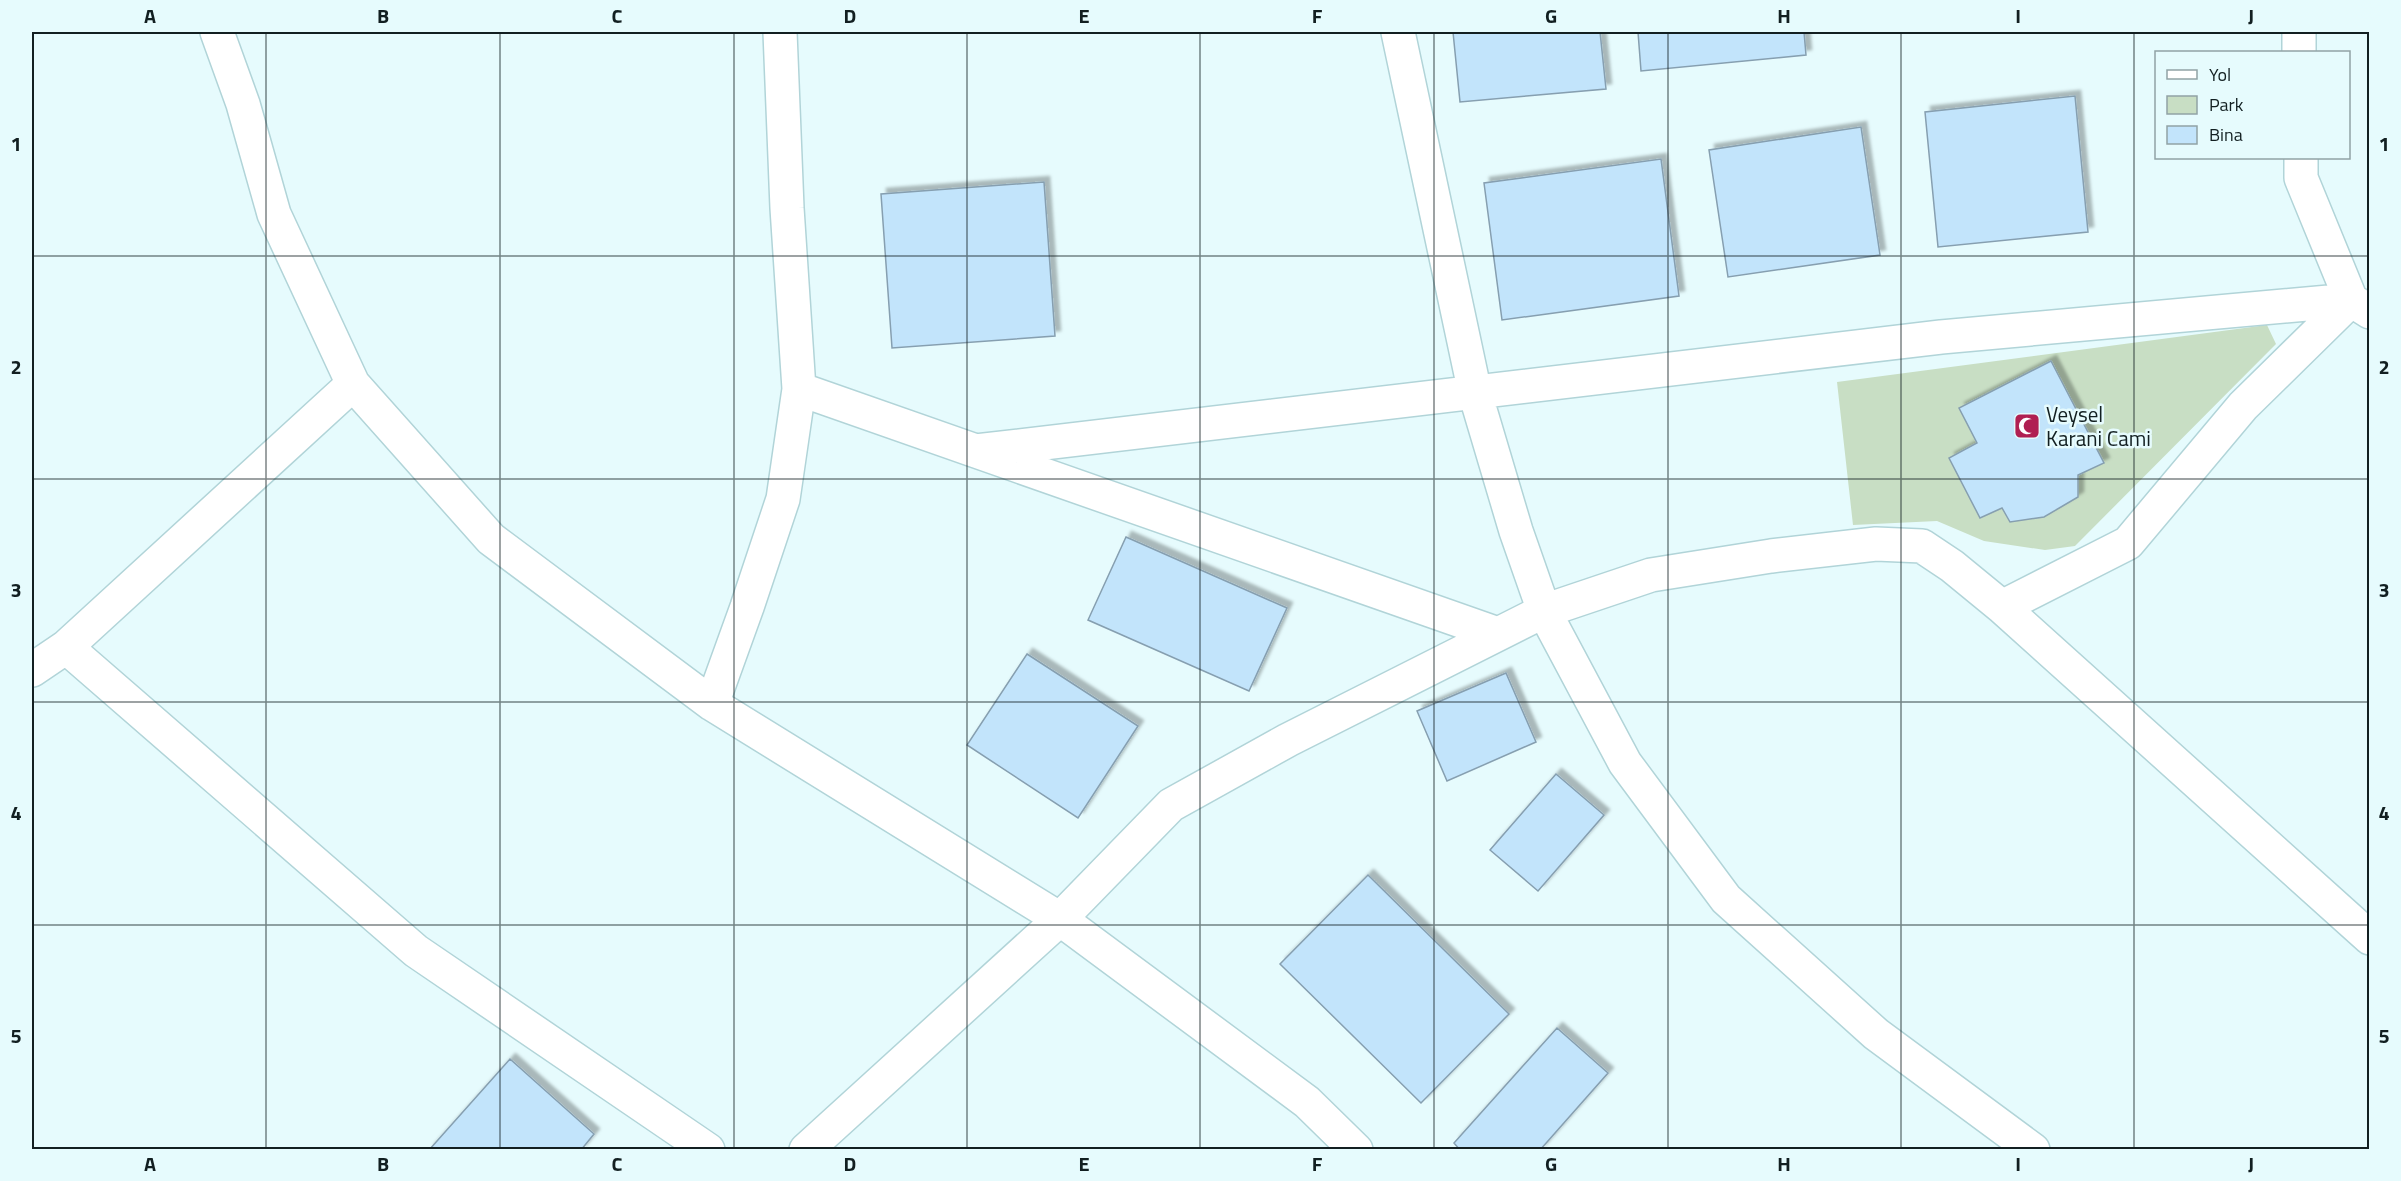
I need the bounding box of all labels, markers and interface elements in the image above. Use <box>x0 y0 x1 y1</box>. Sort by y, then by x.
text: A <box>144 0 156 31</box>
text: B <box>377 0 389 31</box>
text: C <box>612 0 623 31</box>
text: D <box>844 0 856 31</box>
text: E <box>1078 0 1090 31</box>
text: F <box>1312 0 1323 31</box>
text: G <box>1545 0 1557 31</box>
text: H <box>1777 0 1791 31</box>
text: I <box>2015 0 2021 31</box>
text: J <box>2248 0 2254 31</box>
legend <box>2155 51 2350 159</box>
text: Yol <box>2209 61 2231 88</box>
text: Park <box>2209 91 2244 118</box>
text: Bina <box>2209 121 2243 148</box>
text: 1 <box>10 128 22 159</box>
text: 1 <box>2378 128 2390 159</box>
text: 2 <box>10 351 22 382</box>
text: 2 <box>2378 351 2390 382</box>
place label: Veysel Karani Cami <box>2046 398 2151 454</box>
mosque icon: Veysel Karani Cami <box>2012 411 2042 441</box>
text: 3 <box>10 574 22 605</box>
text: 3 <box>2378 574 2390 605</box>
text: 4 <box>10 797 22 828</box>
text: 4 <box>2378 797 2390 828</box>
text: 5 <box>10 1020 22 1051</box>
text: 5 <box>2378 1020 2390 1051</box>
text: A <box>144 1148 156 1179</box>
text: B <box>377 1148 389 1179</box>
text: C <box>612 1148 623 1179</box>
text: D <box>844 1148 856 1179</box>
text: E <box>1078 1148 1090 1179</box>
text: F <box>1312 1148 1323 1179</box>
text: G <box>1545 1148 1557 1179</box>
text: H <box>1777 1148 1791 1179</box>
text: I <box>2015 1148 2021 1179</box>
text: J <box>2248 1148 2254 1179</box>

